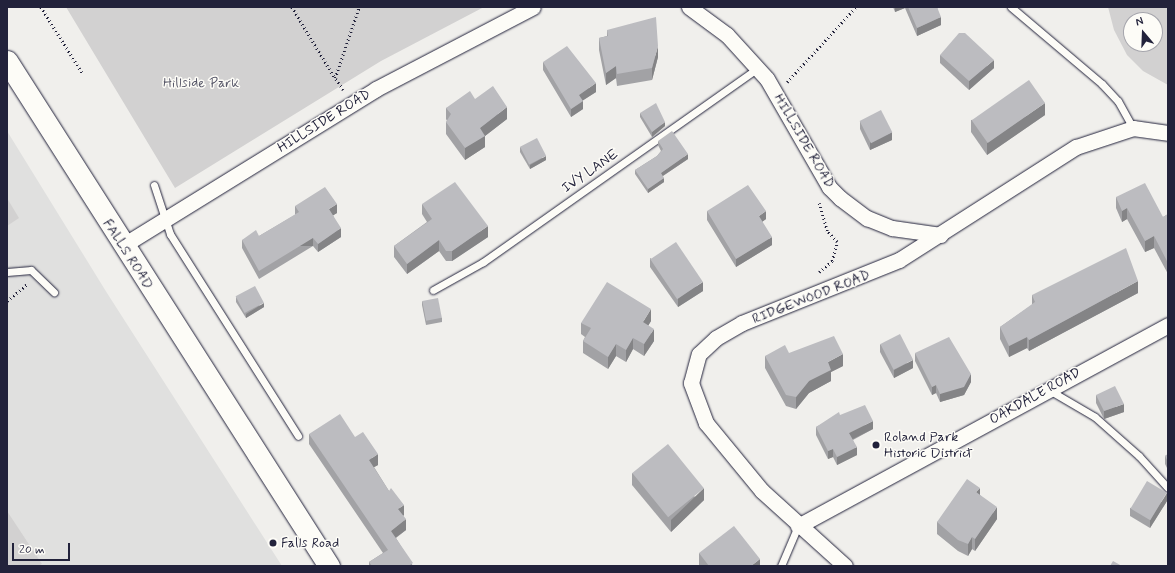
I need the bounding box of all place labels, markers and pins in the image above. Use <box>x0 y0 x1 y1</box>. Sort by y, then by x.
place label: Roland Park Historic District <box>884 429 972 462</box>
marker: Roland Park Historic District <box>871 440 881 450</box>
place label: Falls Road <box>281 535 339 551</box>
marker: Falls Road <box>268 538 278 548</box>

